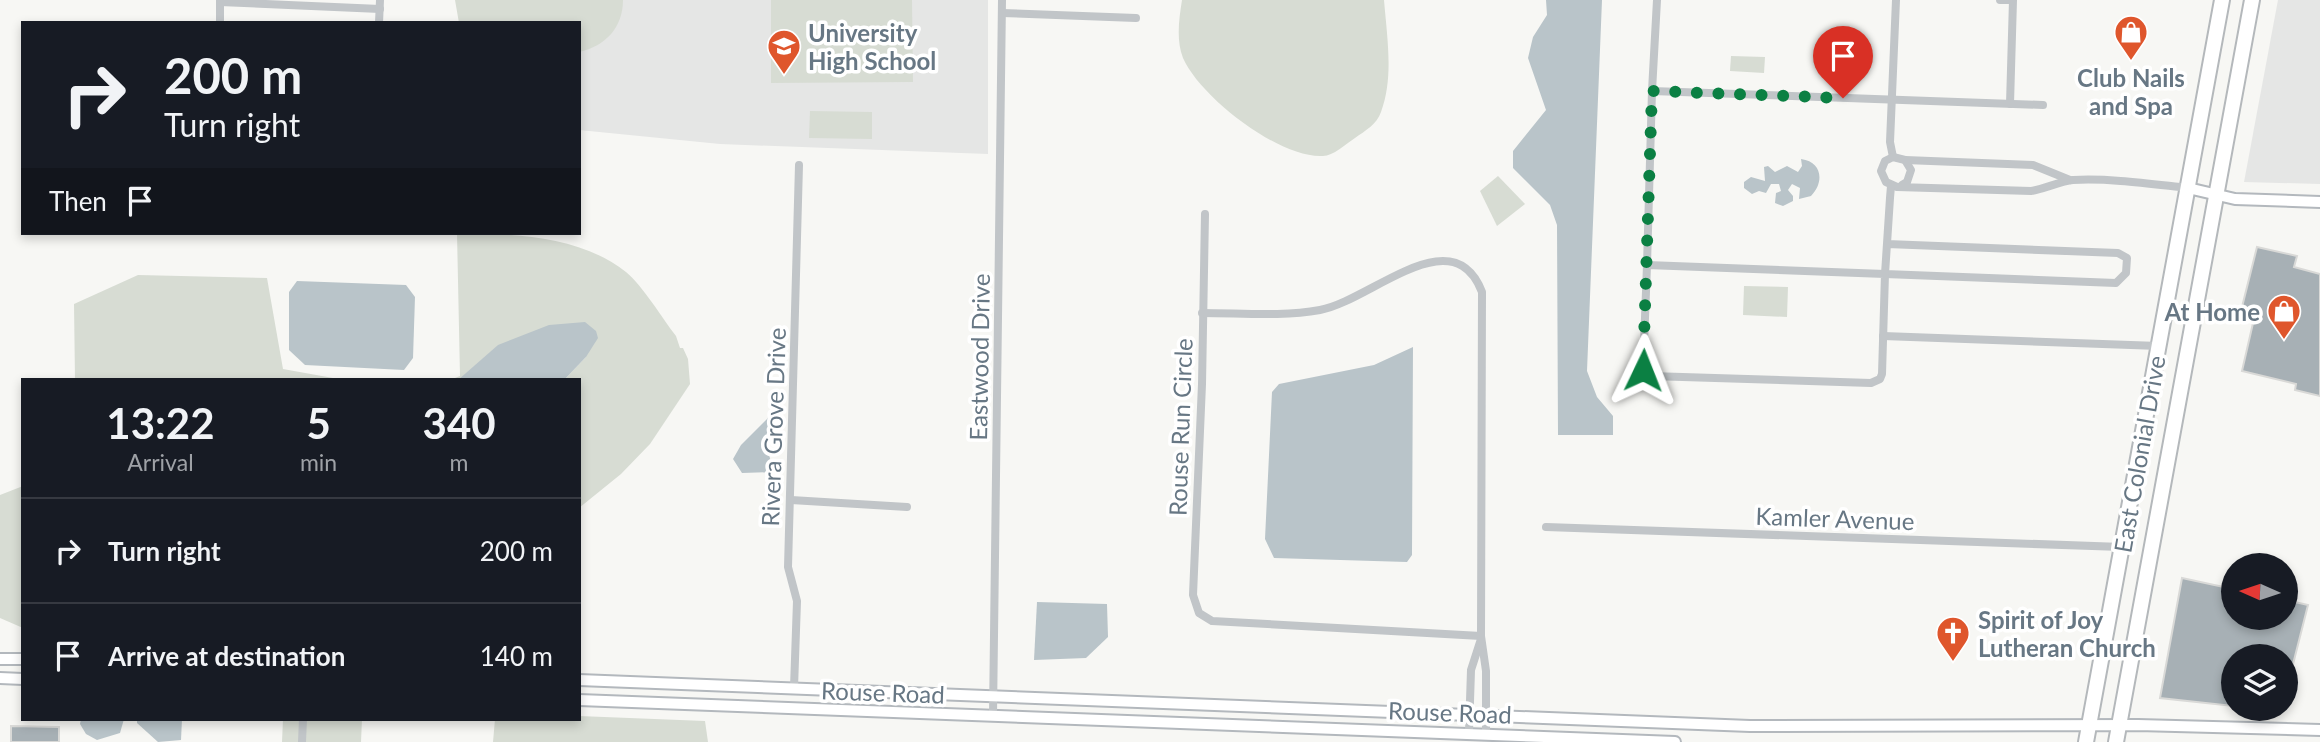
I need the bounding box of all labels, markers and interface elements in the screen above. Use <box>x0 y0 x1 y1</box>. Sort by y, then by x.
shop icon: Club Nails and Spa <box>2112 13 2150 62</box>
place label: University High School <box>808 18 936 75</box>
pin <box>1813 26 1873 98</box>
school or university icon: University High School <box>765 27 803 76</box>
icon: arrive <box>1824 37 1862 75</box>
text: 200 m <box>164 46 302 104</box>
icon: right <box>49 49 140 140</box>
place label: Club Nails and Spa <box>2077 63 2185 120</box>
text: Turn right <box>164 105 300 144</box>
icon: arrive <box>121 182 159 220</box>
text: Then <box>49 185 107 217</box>
street label: Eastwood Drive <box>963 273 995 441</box>
shop icon: At Home <box>2265 292 2303 341</box>
place label: At Home <box>2163 297 2260 326</box>
street label: Rivera Grove Drive <box>755 327 791 527</box>
position arrow <box>1606 333 1680 407</box>
street label: Rouse Run Circle <box>1162 338 1198 516</box>
street label: East Colonial Drive <box>2107 353 2171 555</box>
text: 13:22 <box>106 398 215 448</box>
text: 5 <box>306 398 331 448</box>
text: 340 <box>423 398 496 448</box>
text: Arrival <box>127 448 194 476</box>
text: min <box>300 448 337 476</box>
text: m <box>450 448 469 476</box>
street label: Kamler Avenue <box>1755 501 1915 535</box>
icon: right <box>49 532 87 570</box>
text: Turn right <box>108 535 221 567</box>
text: 200 m <box>480 535 553 567</box>
north arrow <box>2221 553 2298 630</box>
map controls <box>2221 553 2298 721</box>
place label: Spirit of Joy Lutheran Church <box>1978 605 2156 662</box>
church icon: Spirit of Joy Lutheran Church <box>1934 614 1972 663</box>
icon: arrive <box>49 637 87 675</box>
text: Arrive at destination <box>108 640 345 672</box>
text: 140 m <box>480 640 553 672</box>
button: layers <box>2221 644 2298 721</box>
street label: Rouse Road <box>821 675 945 709</box>
street label: Rouse Road <box>1388 695 1512 729</box>

